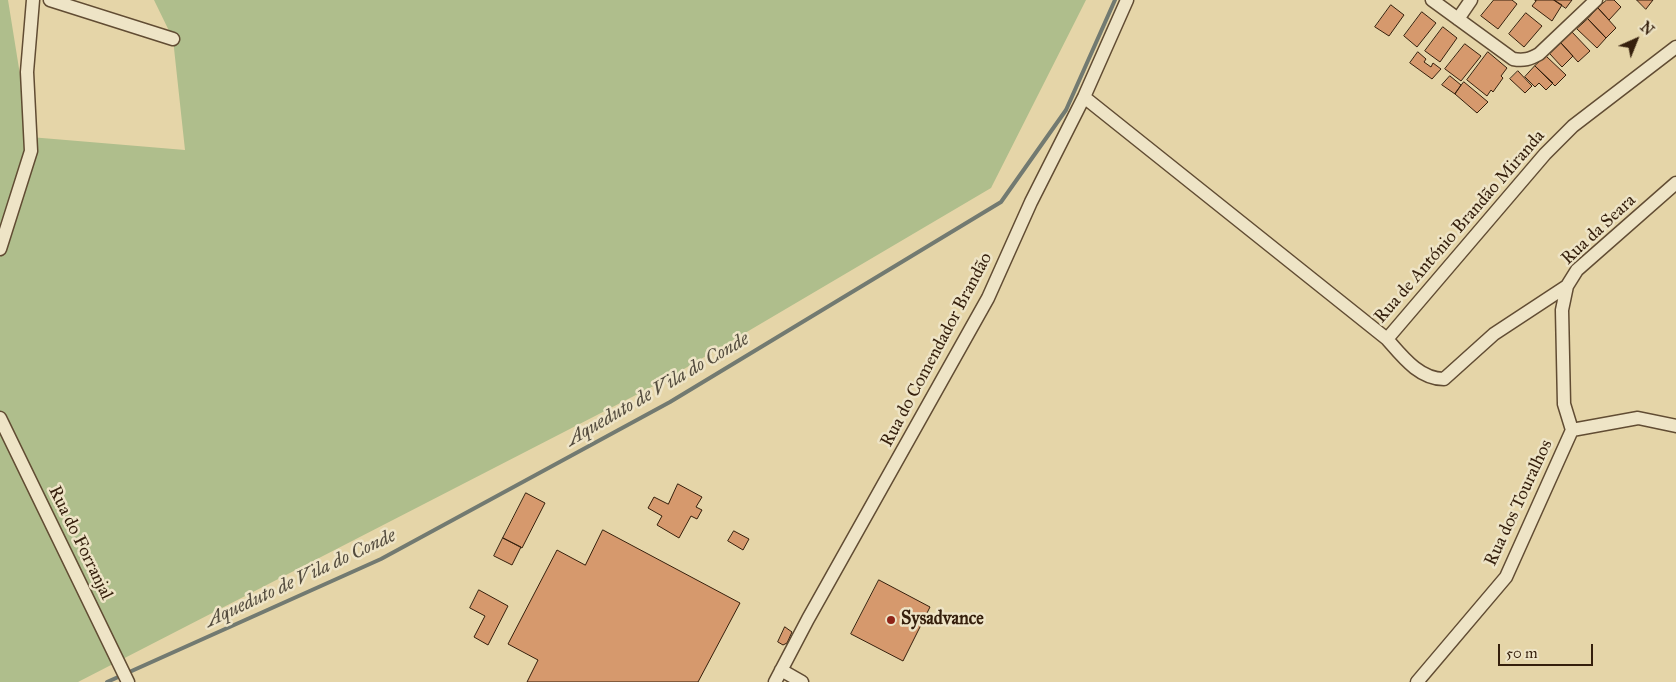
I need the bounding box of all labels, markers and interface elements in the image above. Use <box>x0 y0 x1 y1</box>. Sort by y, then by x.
north arrow <box>1611 15 1661 65</box>
text: N <box>1637 19 1657 39</box>
street label: Rua de António Brandão Miranda <box>1370 126 1550 328</box>
street label: Rua da Seara <box>1557 190 1641 270</box>
street label: Rua do Comendador Brandão <box>877 249 997 451</box>
water label: Aqueduto de Vila do Conde <box>563 328 753 452</box>
street label: Rua dos Touralhos <box>1480 436 1558 570</box>
street label: Rua do Forranjal <box>43 483 117 603</box>
water label: Aqueduto de Vila do Conde <box>202 525 400 633</box>
place label: Sysadvance <box>901 609 984 631</box>
marker: Sysadvance <box>885 614 897 626</box>
scale bar <box>1501 634 1596 666</box>
text: 50 m <box>1506 644 1538 662</box>

